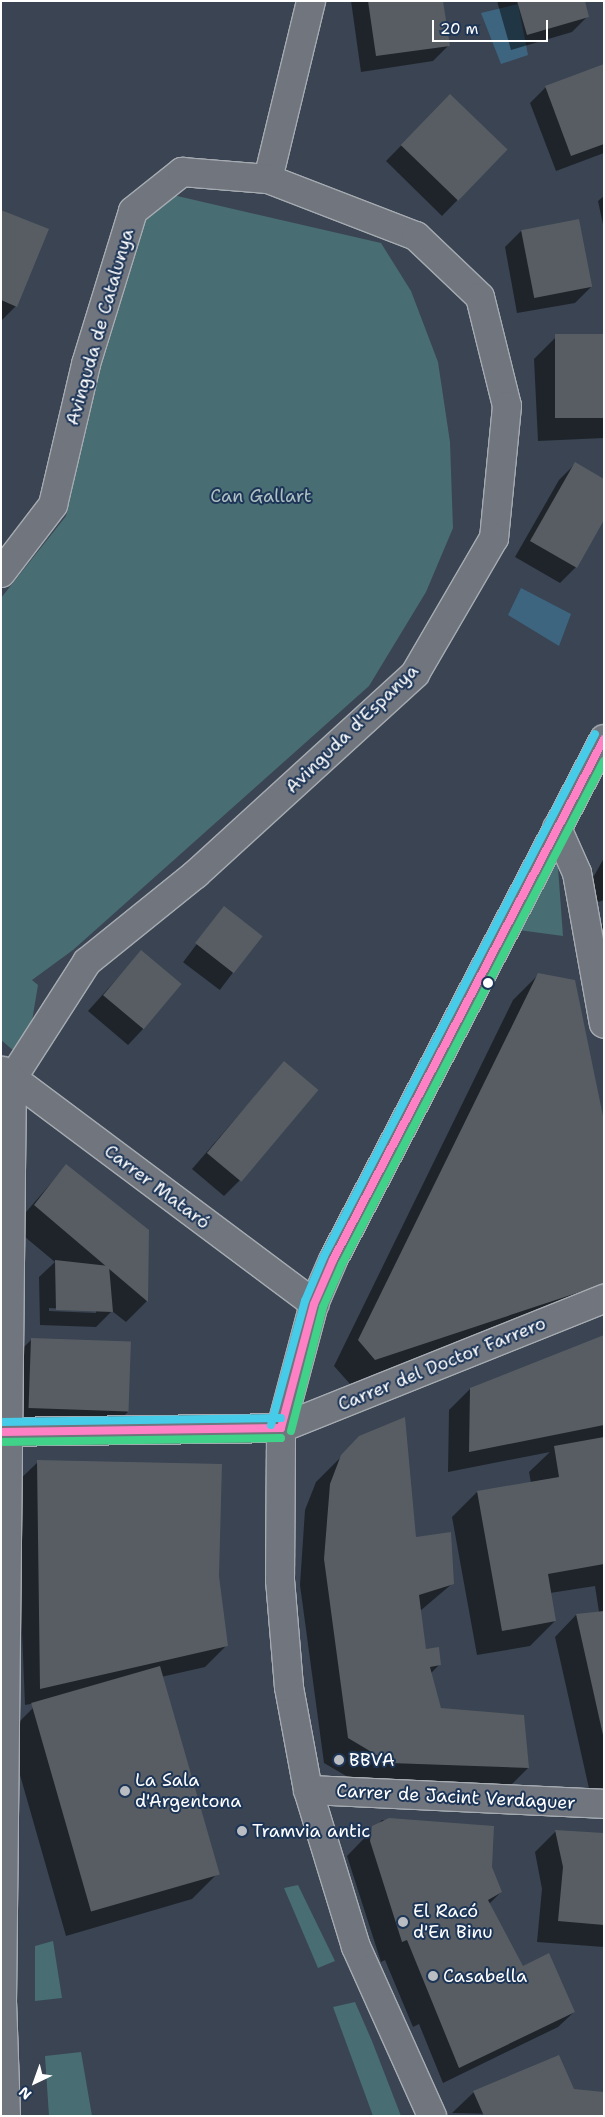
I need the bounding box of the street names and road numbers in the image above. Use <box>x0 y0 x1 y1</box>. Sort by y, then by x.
street label: Avinguda de Catalunya <box>62 226 138 428</box>
street label: Avinguda d'Espanya <box>281 660 423 798</box>
street label: Carrer Mataró <box>100 1140 214 1234</box>
street label: Carrer del Doctor Farrero <box>335 1312 549 1416</box>
street label: Carrer de Jacint Verdaguer <box>336 1780 576 1814</box>

